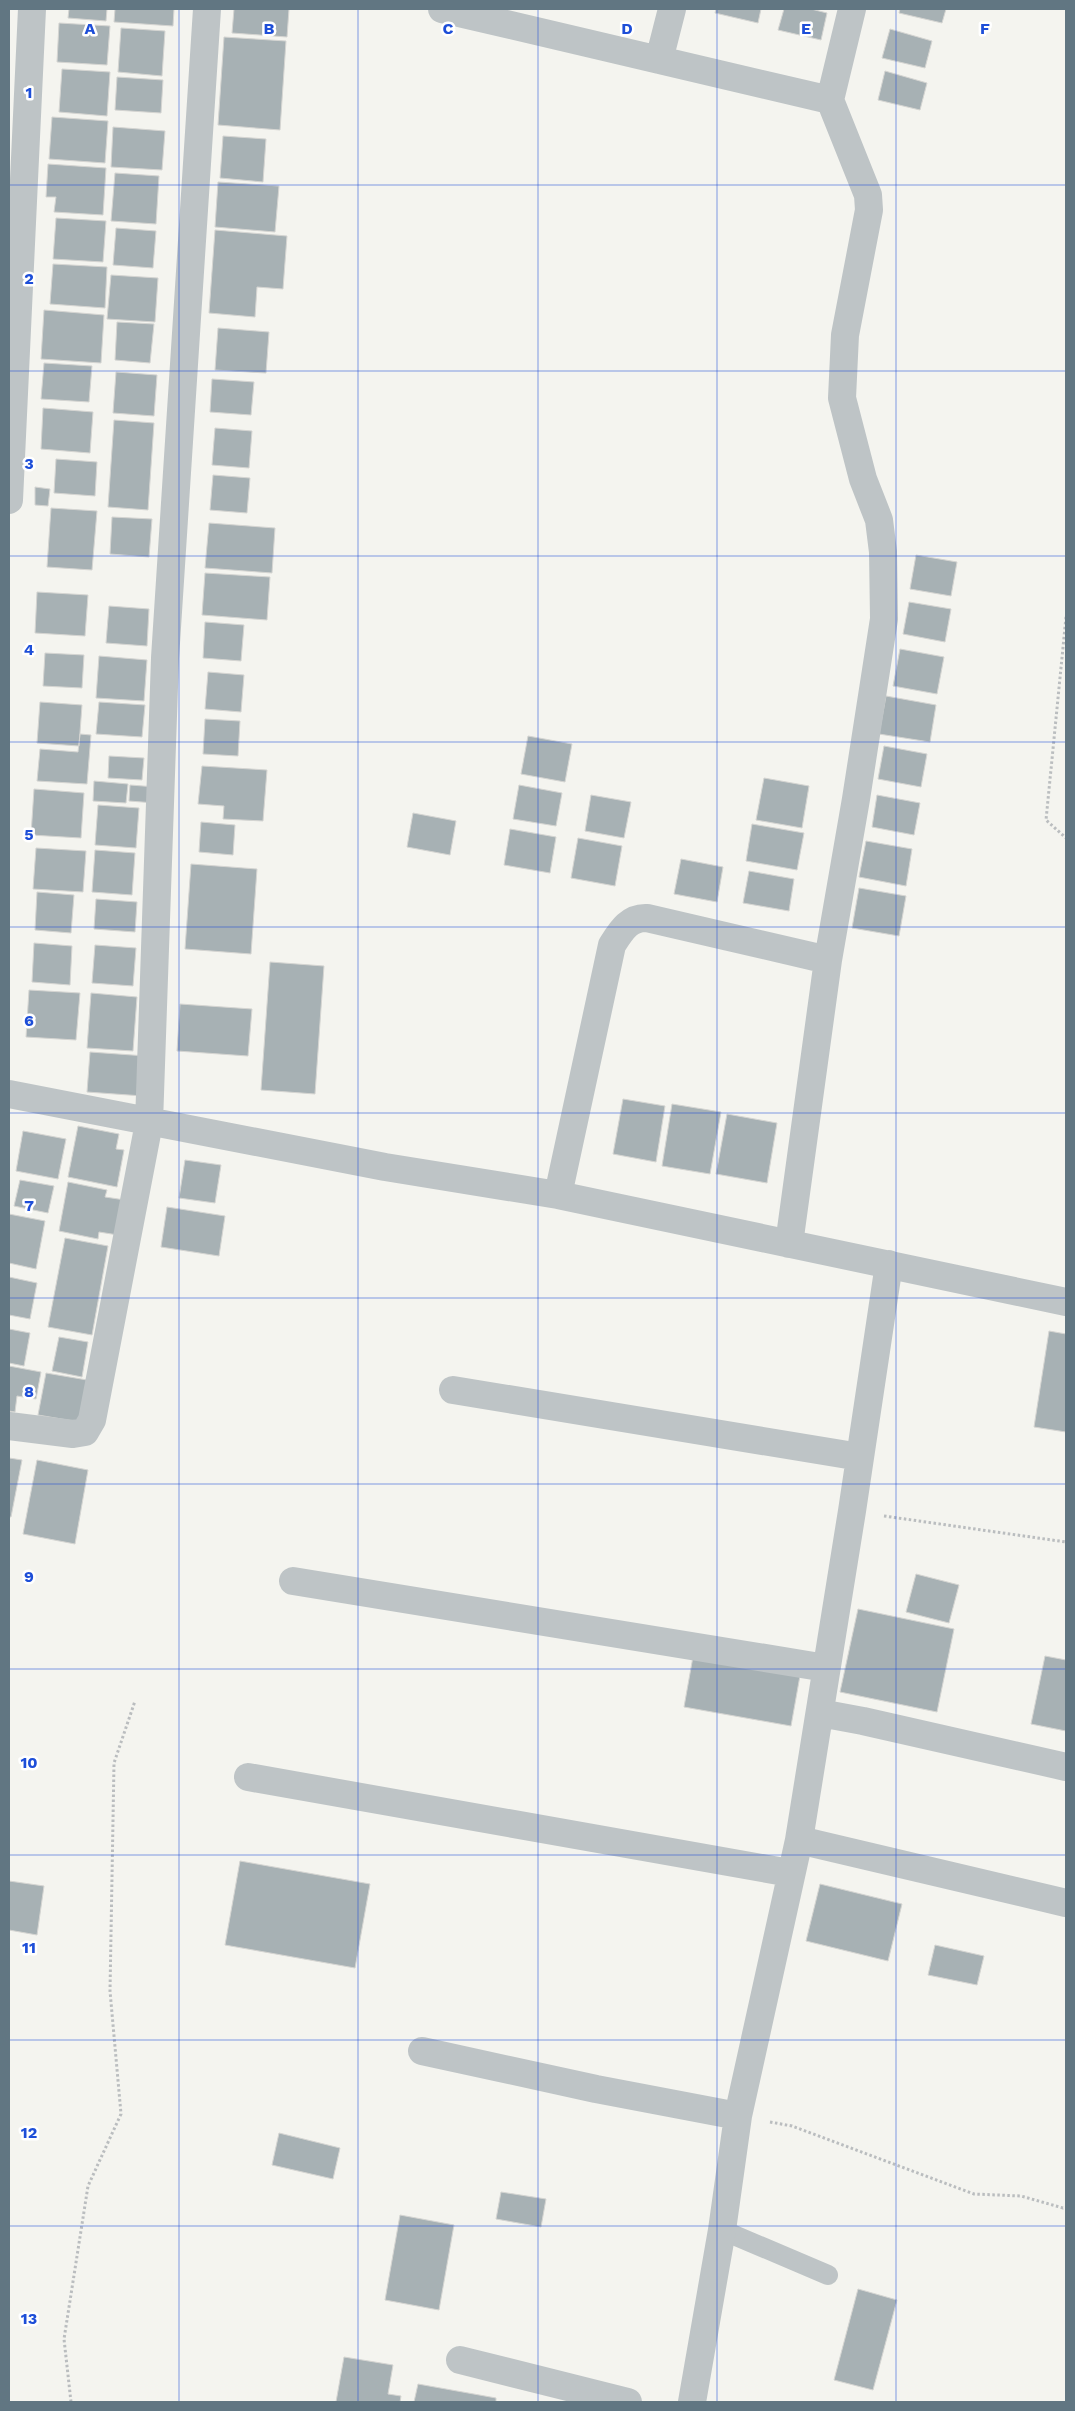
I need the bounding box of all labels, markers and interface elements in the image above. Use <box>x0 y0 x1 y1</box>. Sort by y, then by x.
text: A <box>85 19 96 38</box>
text: B <box>264 19 275 38</box>
text: C <box>443 19 454 38</box>
text: D <box>621 19 633 38</box>
text: E <box>801 19 811 38</box>
text: F <box>980 19 990 38</box>
text: 1 <box>26 83 32 102</box>
text: 2 <box>24 269 34 288</box>
text: 3 <box>24 454 34 473</box>
text: 4 <box>24 640 34 659</box>
text: 5 <box>24 825 34 844</box>
text: 6 <box>24 1011 34 1030</box>
text: 7 <box>24 1196 34 1215</box>
text: 8 <box>24 1382 34 1401</box>
text: 9 <box>24 1567 34 1586</box>
text: 10 <box>20 1753 38 1772</box>
text: 11 <box>22 1938 36 1957</box>
text: 12 <box>21 2123 37 2142</box>
text: 13 <box>21 2309 37 2328</box>

